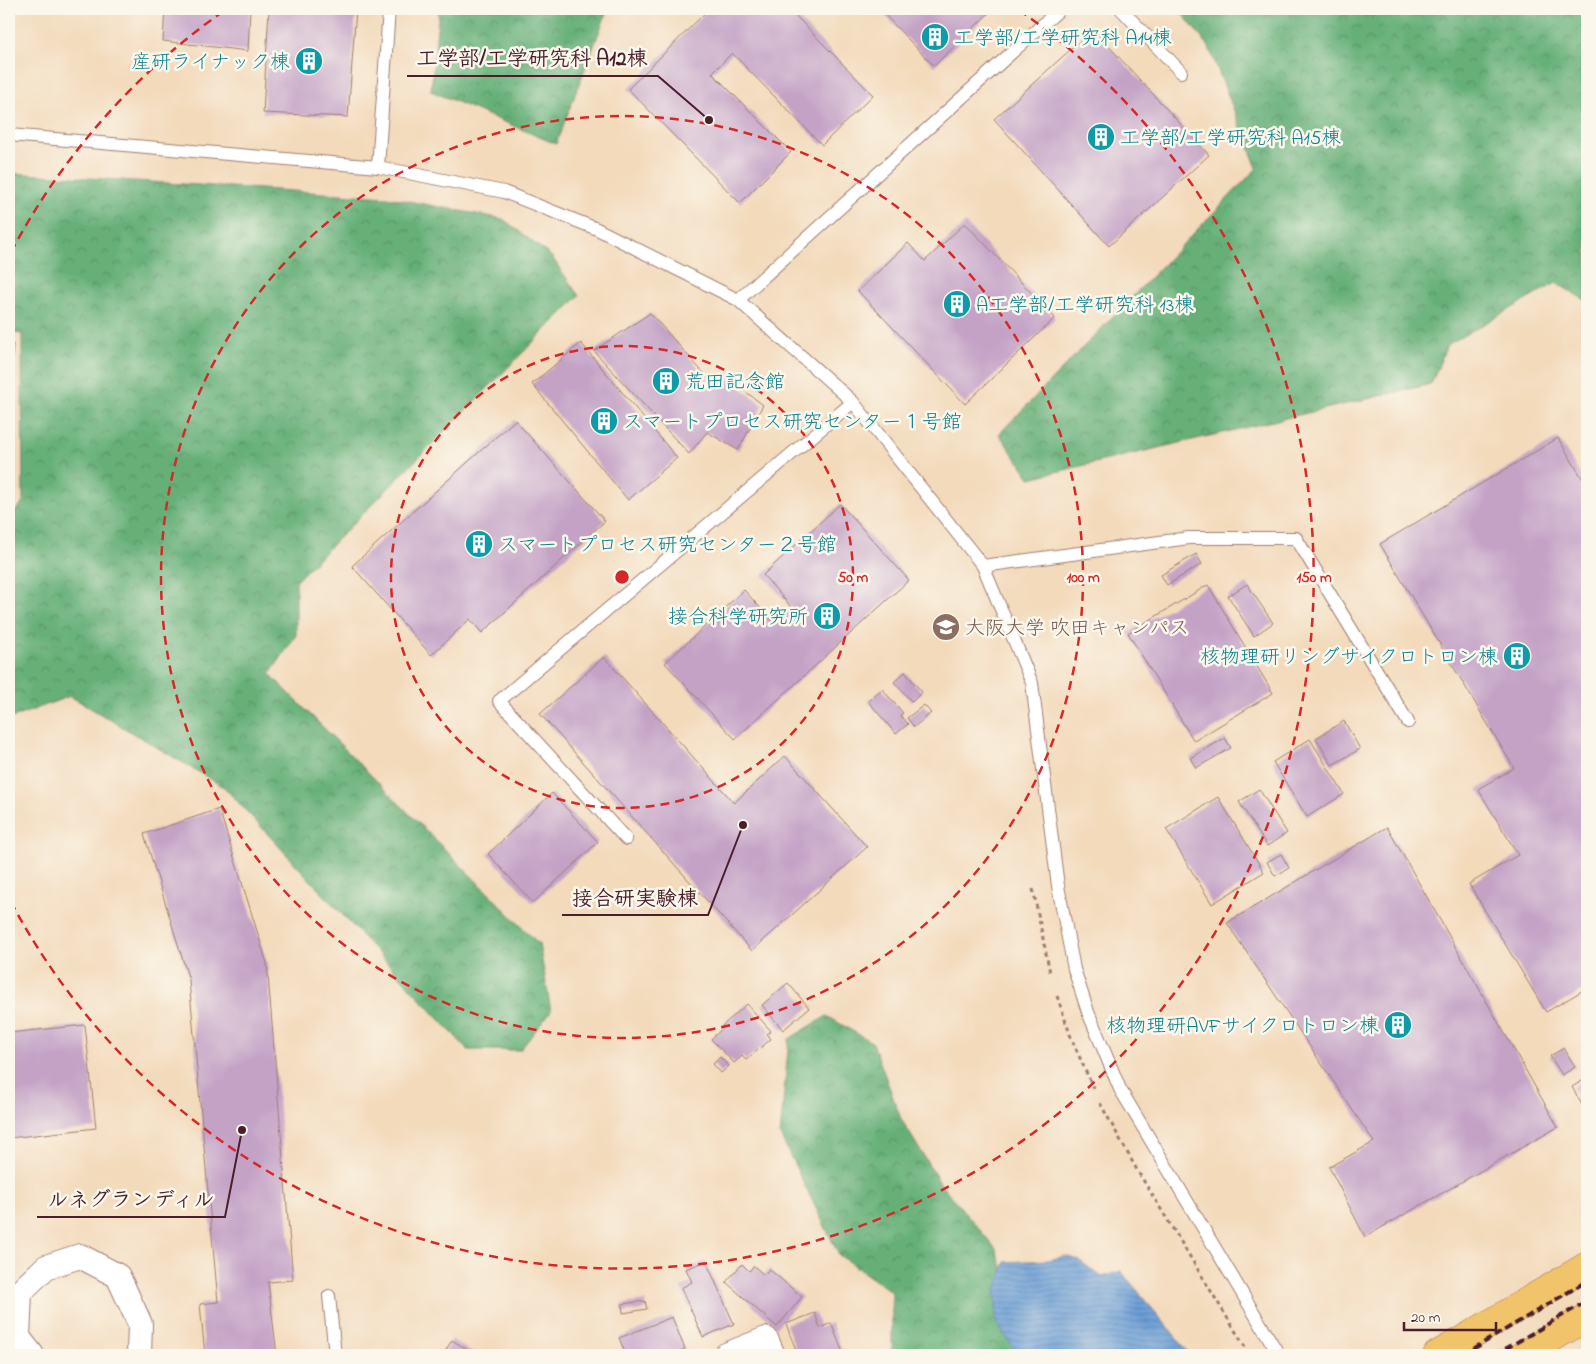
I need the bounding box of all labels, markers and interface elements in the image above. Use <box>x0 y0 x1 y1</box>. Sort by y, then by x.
building icon: 工学部/工学研究科 A14棟 <box>920 22 950 52</box>
place label: 工学部/工学研究科 A14棟 <box>954 25 1172 54</box>
callout: 工学部/工学研究科 A12棟 <box>407 40 658 76</box>
text: 工学部/工学研究科 A12棟 <box>417 45 647 75</box>
building icon: 産研ライナック棟 <box>294 46 324 76</box>
place label: 産研ライナック棟 <box>131 49 290 78</box>
building icon: 工学部/工学研究科 A15棟 <box>1086 122 1116 152</box>
place label: 工学部/工学研究科 A15棟 <box>1120 125 1341 154</box>
building icon: A工学部/工学研究科 13棟 <box>942 289 972 319</box>
place label: A工学部/工学研究科 13棟 <box>976 292 1194 321</box>
building icon: 荒田記念館 <box>651 366 681 396</box>
place label: 荒田記念館 <box>685 369 785 398</box>
building icon: スマートプロセス研究センター１号館 <box>589 406 619 436</box>
place label: スマートプロセス研究センター１号館 <box>623 409 962 438</box>
building icon: スマートプロセス研究センター２号館 <box>464 529 494 559</box>
place label: スマートプロセス研究センター２号館 <box>498 532 837 561</box>
text: 50 m <box>838 567 869 589</box>
text: 100 m <box>1066 567 1100 589</box>
text: 150 m <box>1296 567 1332 589</box>
centre of rings <box>613 568 631 586</box>
building icon: 接合科学研究所 <box>812 601 842 631</box>
place label: 接合科学研究所 <box>668 604 808 633</box>
school or university icon: 大阪大学 吹田キャンパス <box>931 612 961 642</box>
place label: 大阪大学 吹田キャンパス <box>965 615 1189 644</box>
building icon: 核物理研リングサイクロトロン棟 <box>1502 641 1532 671</box>
place label: 核物理研リングサイクロトロン棟 <box>1200 644 1498 673</box>
callout: 接合研実験棟 <box>562 879 708 915</box>
text: 接合研実験棟 <box>572 885 698 915</box>
building icon: 核物理研AVFサイクロトロン棟 <box>1383 1010 1413 1040</box>
place label: 核物理研AVFサイクロトロン棟 <box>1106 1013 1379 1042</box>
callout: ルネグランディル <box>37 1181 225 1217</box>
text: ルネグランディル <box>47 1186 215 1216</box>
scale bar <box>1404 1299 1496 1331</box>
text: 20 m <box>1411 1307 1441 1329</box>

